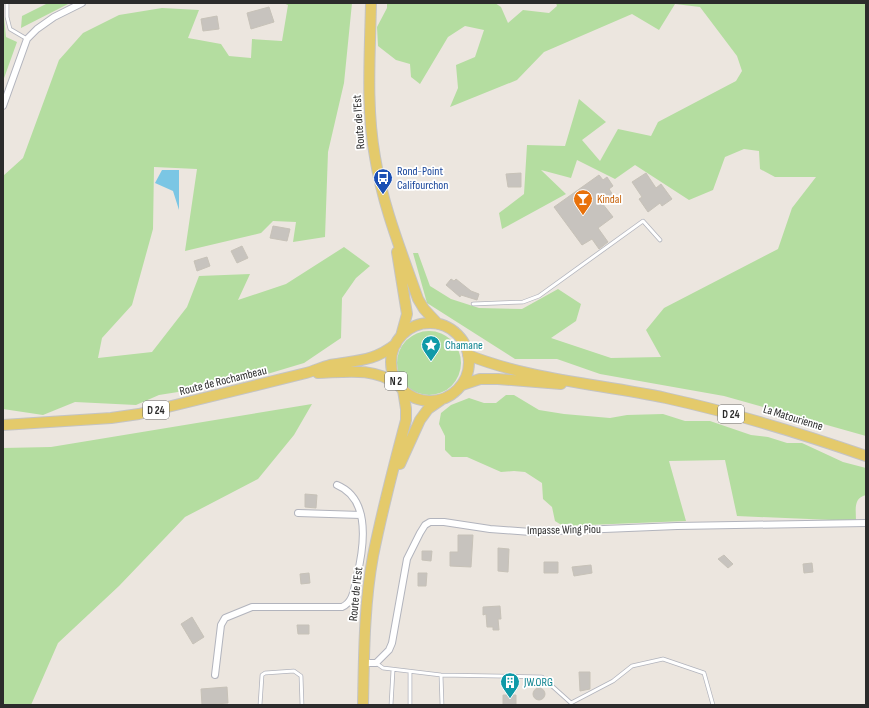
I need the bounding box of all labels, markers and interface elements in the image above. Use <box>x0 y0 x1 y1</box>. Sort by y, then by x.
street label: Route de l'Est <box>350 94 368 150</box>
place label: Rond-Point Califourchon <box>397 164 448 193</box>
bus stop icon: Rond-Point Califourchon <box>372 167 394 195</box>
bar icon: Kindal <box>572 188 594 216</box>
place label: Kindal <box>597 192 622 207</box>
place icon: Chamane <box>420 334 442 362</box>
place label: Chamane <box>445 338 483 353</box>
street label: Route de Rochambeau <box>178 363 268 399</box>
road number: N 2 <box>385 372 407 390</box>
road number: D 24 <box>143 401 169 419</box>
street label: La Matourienne <box>761 402 825 434</box>
road number: D 24 <box>718 405 744 423</box>
street label: Impasse Wing Piou <box>527 522 601 538</box>
street label: Route de l'Est <box>346 566 366 622</box>
building icon: JW.ORG <box>499 671 521 699</box>
place label: JW.ORG <box>523 675 553 690</box>

